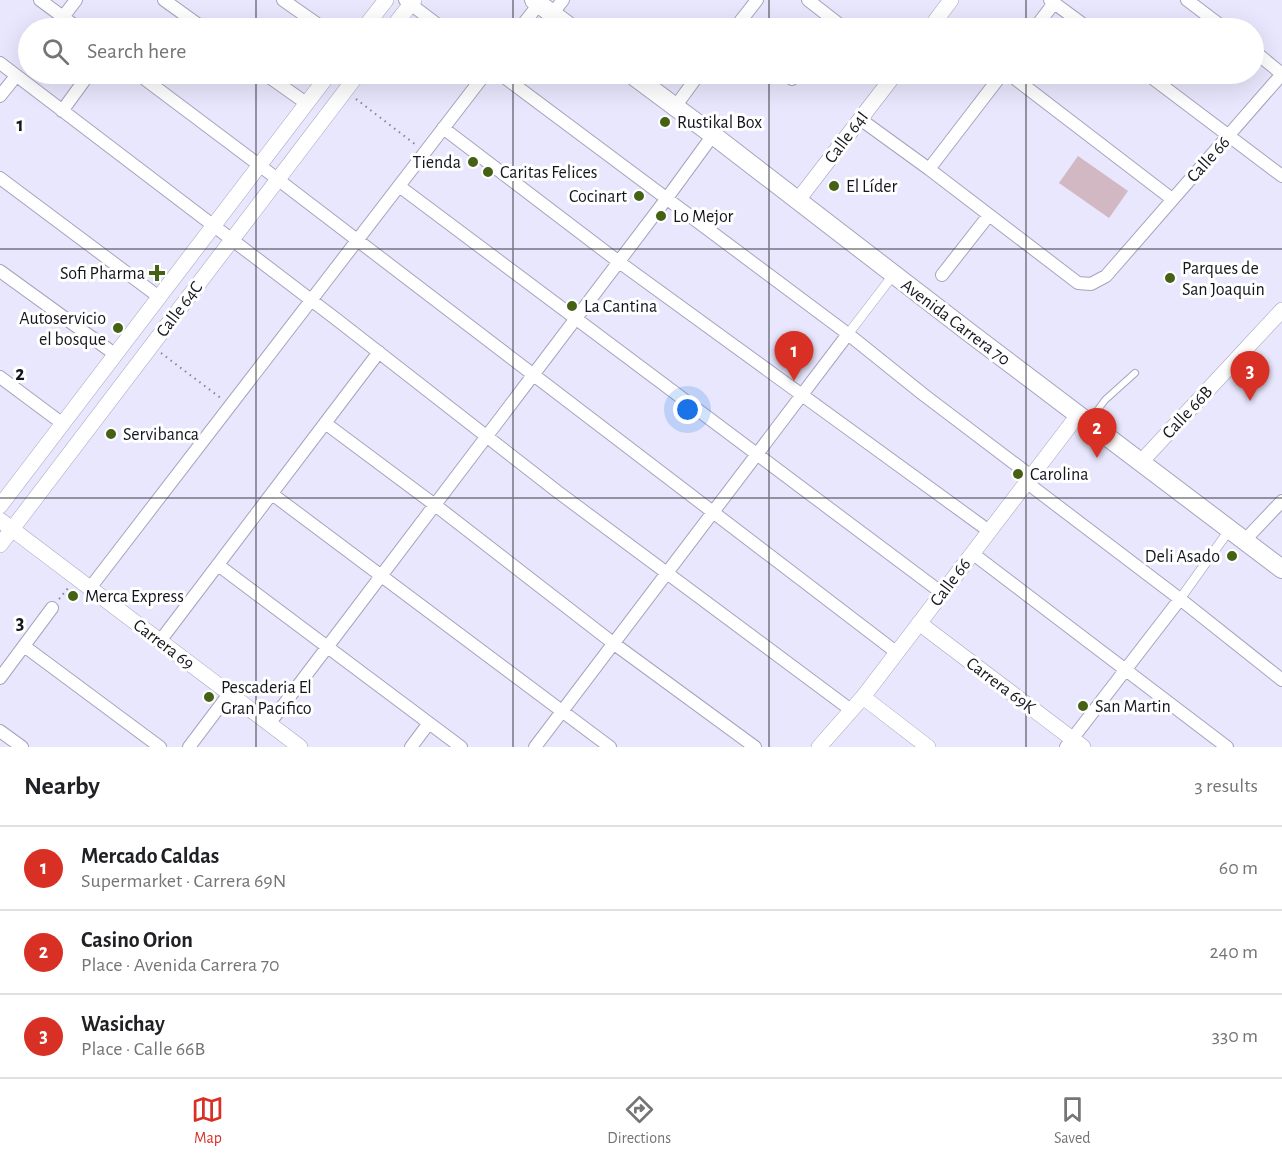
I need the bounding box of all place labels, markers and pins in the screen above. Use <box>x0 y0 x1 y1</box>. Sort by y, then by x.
place label: Rustikal Box <box>677 114 762 132</box>
marker: Rustikal Box <box>658 115 672 129</box>
place label: Tienda <box>413 154 461 172</box>
marker: Tienda <box>466 155 480 169</box>
place label: Caritas Felices <box>500 164 598 182</box>
marker: Caritas Felices <box>481 165 495 179</box>
place label: El Líder <box>846 178 898 196</box>
marker: El Líder <box>827 179 841 193</box>
place label: Cocinart <box>569 188 627 206</box>
marker: Cocinart <box>632 189 646 203</box>
place label: Lo Mejor <box>673 208 734 226</box>
marker: Lo Mejor <box>654 209 668 223</box>
place label: Parques de San Joaquin <box>1182 260 1265 299</box>
place label: Sofi Pharma <box>60 265 145 283</box>
marker: Sofi Pharma <box>150 266 164 280</box>
marker: Parques de San Joaquin <box>1163 271 1177 285</box>
place label: La Cantina <box>584 298 657 316</box>
marker: La Cantina <box>565 299 579 313</box>
place label: Autoservicio el bosque <box>19 310 106 349</box>
marker: Autoservicio el bosque <box>111 321 125 335</box>
pin: 1 <box>774 332 814 381</box>
pin: 3 <box>1230 352 1270 401</box>
pin: 2 <box>1078 408 1116 458</box>
place label: Servibanca <box>123 426 199 444</box>
marker: Servibanca <box>104 427 118 441</box>
place label: Carolina <box>1030 466 1089 484</box>
marker: Carolina <box>1011 467 1025 481</box>
place label: Deli Asado <box>1145 548 1220 566</box>
marker: Deli Asado <box>1225 549 1239 563</box>
place label: Merca Express <box>85 588 184 606</box>
marker: Merca Express <box>66 589 80 603</box>
place label: Pescaderia El Gran Pacifico <box>221 679 312 718</box>
marker: Pescaderia El Gran Pacifico <box>202 690 216 704</box>
place label: San Martin <box>1095 698 1171 716</box>
marker: San Martin <box>1076 699 1090 713</box>

